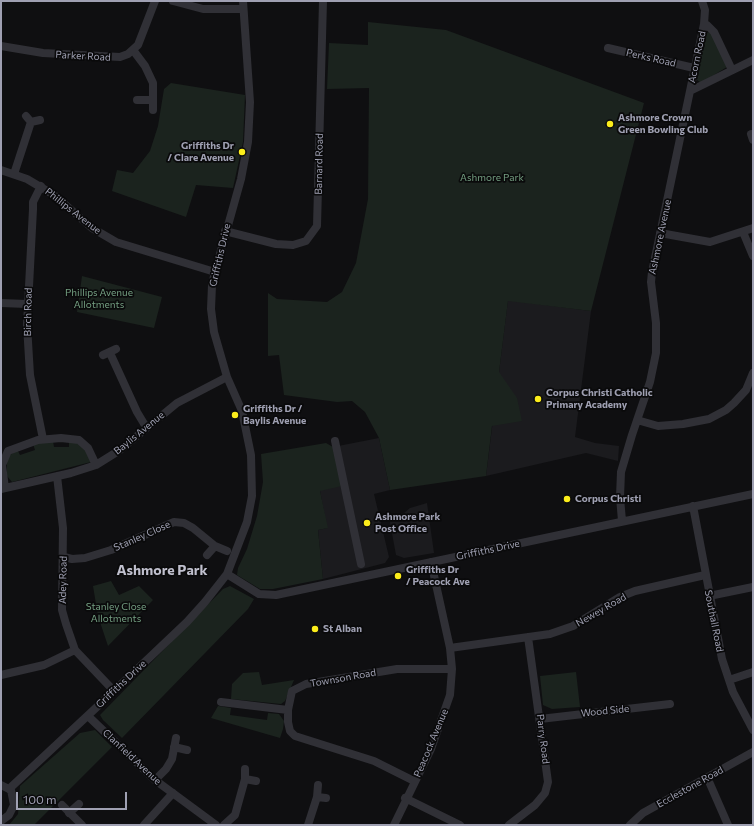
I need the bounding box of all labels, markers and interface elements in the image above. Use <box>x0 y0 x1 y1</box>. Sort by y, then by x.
street label: Acorn Road <box>686 30 708 84</box>
street label: Perks Road <box>625 46 677 70</box>
street label: Parker Road <box>55 49 111 63</box>
place label: Ashmore Crown Green Bowling Club <box>618 112 708 136</box>
marker: Ashmore Crown Green Bowling Club <box>605 119 615 129</box>
street label: Barnard Road <box>312 133 326 195</box>
place label: Griffiths Dr / Clare Avenue <box>168 140 234 164</box>
marker: Griffiths Dr / Clare Avenue <box>237 147 247 157</box>
park label: Ashmore Park <box>460 172 524 184</box>
street label: Phillips Avenue <box>43 185 103 237</box>
street label: Ashmore Avenue <box>646 198 674 276</box>
street label: Griffiths Drive <box>207 222 233 288</box>
park label: Phillips Avenue Allotments <box>65 287 133 310</box>
street label: Birch Road <box>22 288 34 336</box>
place label: Corpus Christi Catholic Primary Academy <box>546 387 653 410</box>
marker: Corpus Christi Catholic Primary Academy <box>533 394 543 404</box>
place label: Griffiths Dr / Baylis Avenue <box>243 403 306 426</box>
street label: Baylis Avenue <box>111 409 167 457</box>
marker: Griffiths Dr / Baylis Avenue <box>230 410 240 420</box>
place label: Corpus Christi <box>575 493 641 505</box>
marker: Corpus Christi <box>562 494 572 504</box>
place label: Ashmore Park Post Office <box>375 511 440 534</box>
street label: Stanley Close <box>112 518 172 554</box>
marker: Ashmore Park Post Office <box>362 518 372 528</box>
street label: Griffiths Drive <box>455 537 521 563</box>
street label: Adey Road <box>57 556 69 604</box>
district label: Ashmore Park <box>116 562 208 578</box>
place label: Griffiths Dr / Peacock Ave <box>406 564 470 588</box>
marker: Griffiths Dr / Peacock Ave <box>393 571 403 581</box>
street label: Southall Road <box>702 589 726 653</box>
street label: Newey Road <box>574 591 628 629</box>
park label: Stanley Close Allotments <box>86 601 146 624</box>
place label: St Alban <box>323 623 362 635</box>
marker: St Alban <box>310 624 320 634</box>
street label: Griffiths Drive <box>93 658 149 710</box>
street label: Townson Road <box>309 666 377 690</box>
street label: Wood Side <box>580 702 630 720</box>
street label: Peacock Avenue <box>411 707 451 779</box>
street label: Parry Road <box>534 713 552 765</box>
street label: Clanfield Avenue <box>100 727 164 787</box>
street label: Ecclestone Road <box>655 764 725 810</box>
scale bar <box>18 784 129 810</box>
text: 100 m <box>23 792 57 806</box>

